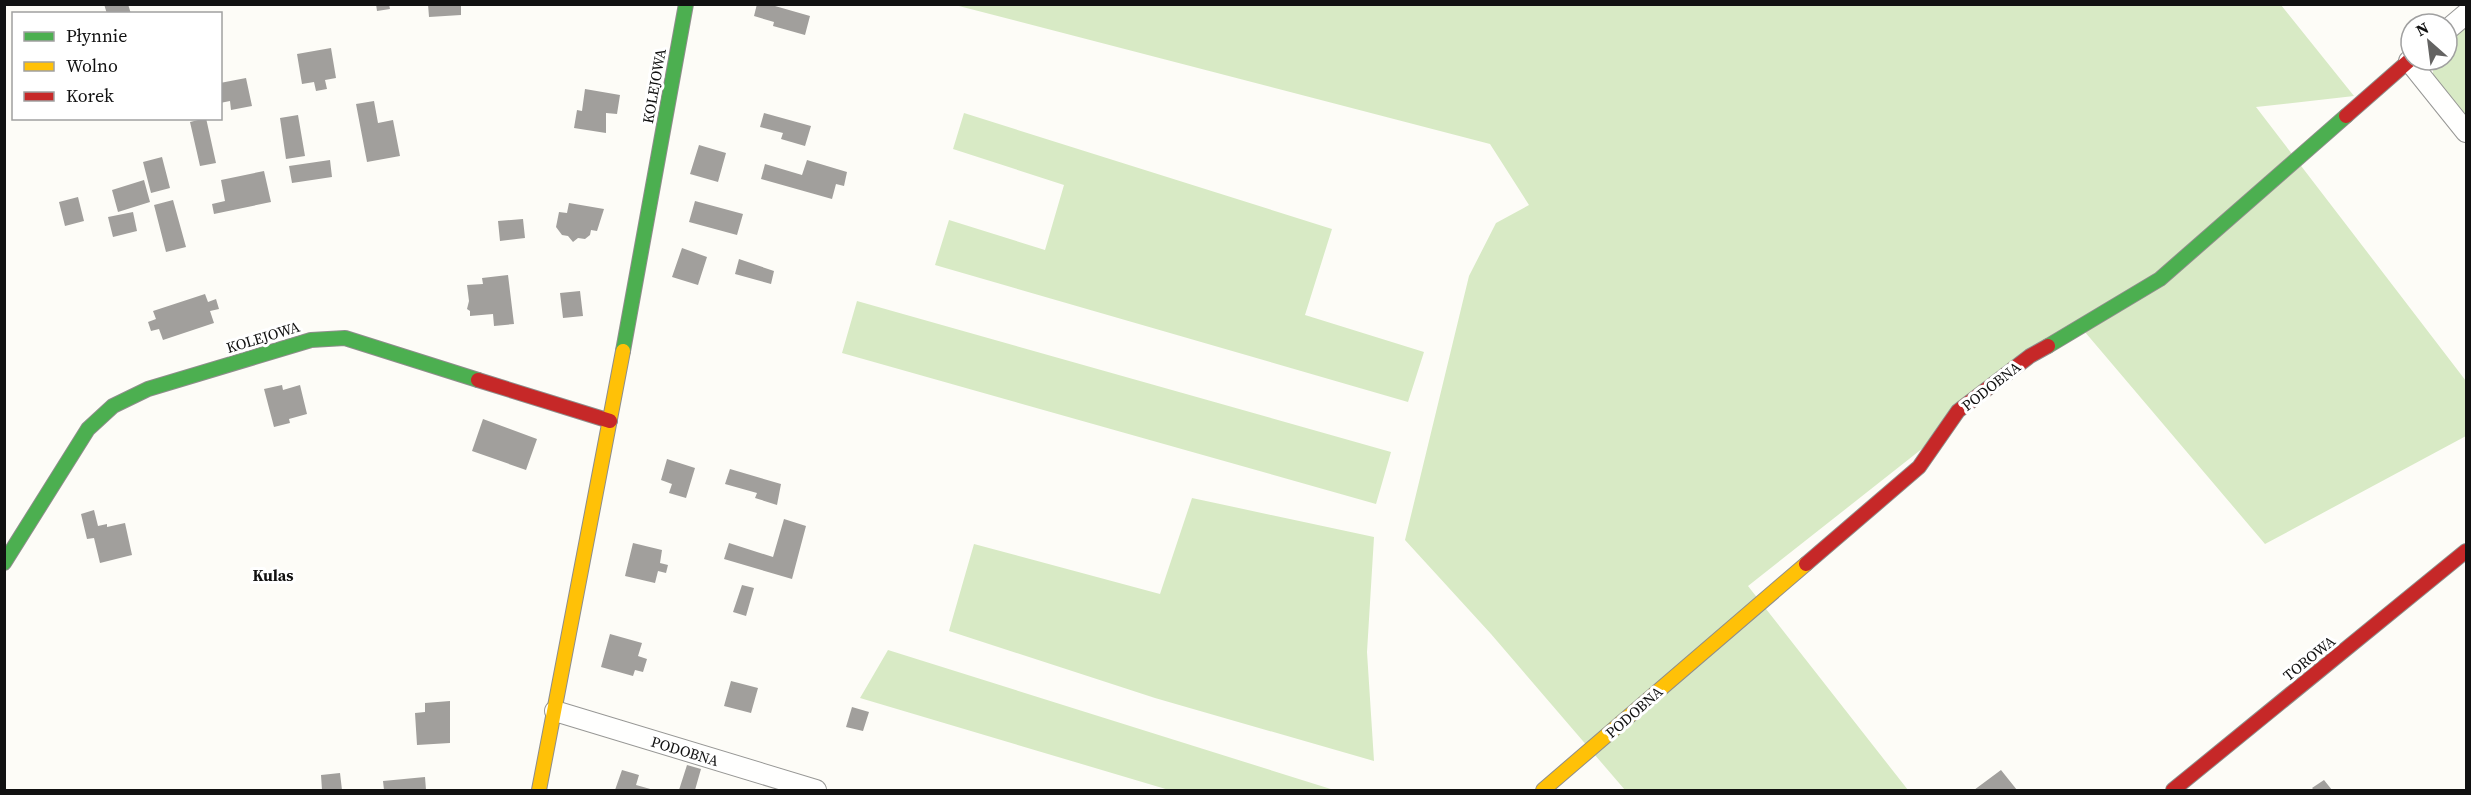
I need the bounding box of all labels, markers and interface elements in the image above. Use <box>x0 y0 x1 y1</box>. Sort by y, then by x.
legend <box>12 12 222 120</box>
north arrow <box>2399 12 2459 72</box>
text: N <box>2412 16 2433 41</box>
text: Płynnie <box>66 23 127 48</box>
street label: KOLEJOWA <box>637 47 671 125</box>
text: Wolno <box>66 53 118 78</box>
text: Korek <box>66 83 114 108</box>
street label: KOLEJOWA <box>224 316 302 358</box>
street label: PODOBNA <box>1957 356 2025 416</box>
district label: Kulas <box>252 564 294 586</box>
street label: TOROWA <box>2278 630 2340 686</box>
street label: PODOBNA <box>1601 681 1667 743</box>
street label: PODOBNA <box>649 731 721 771</box>

